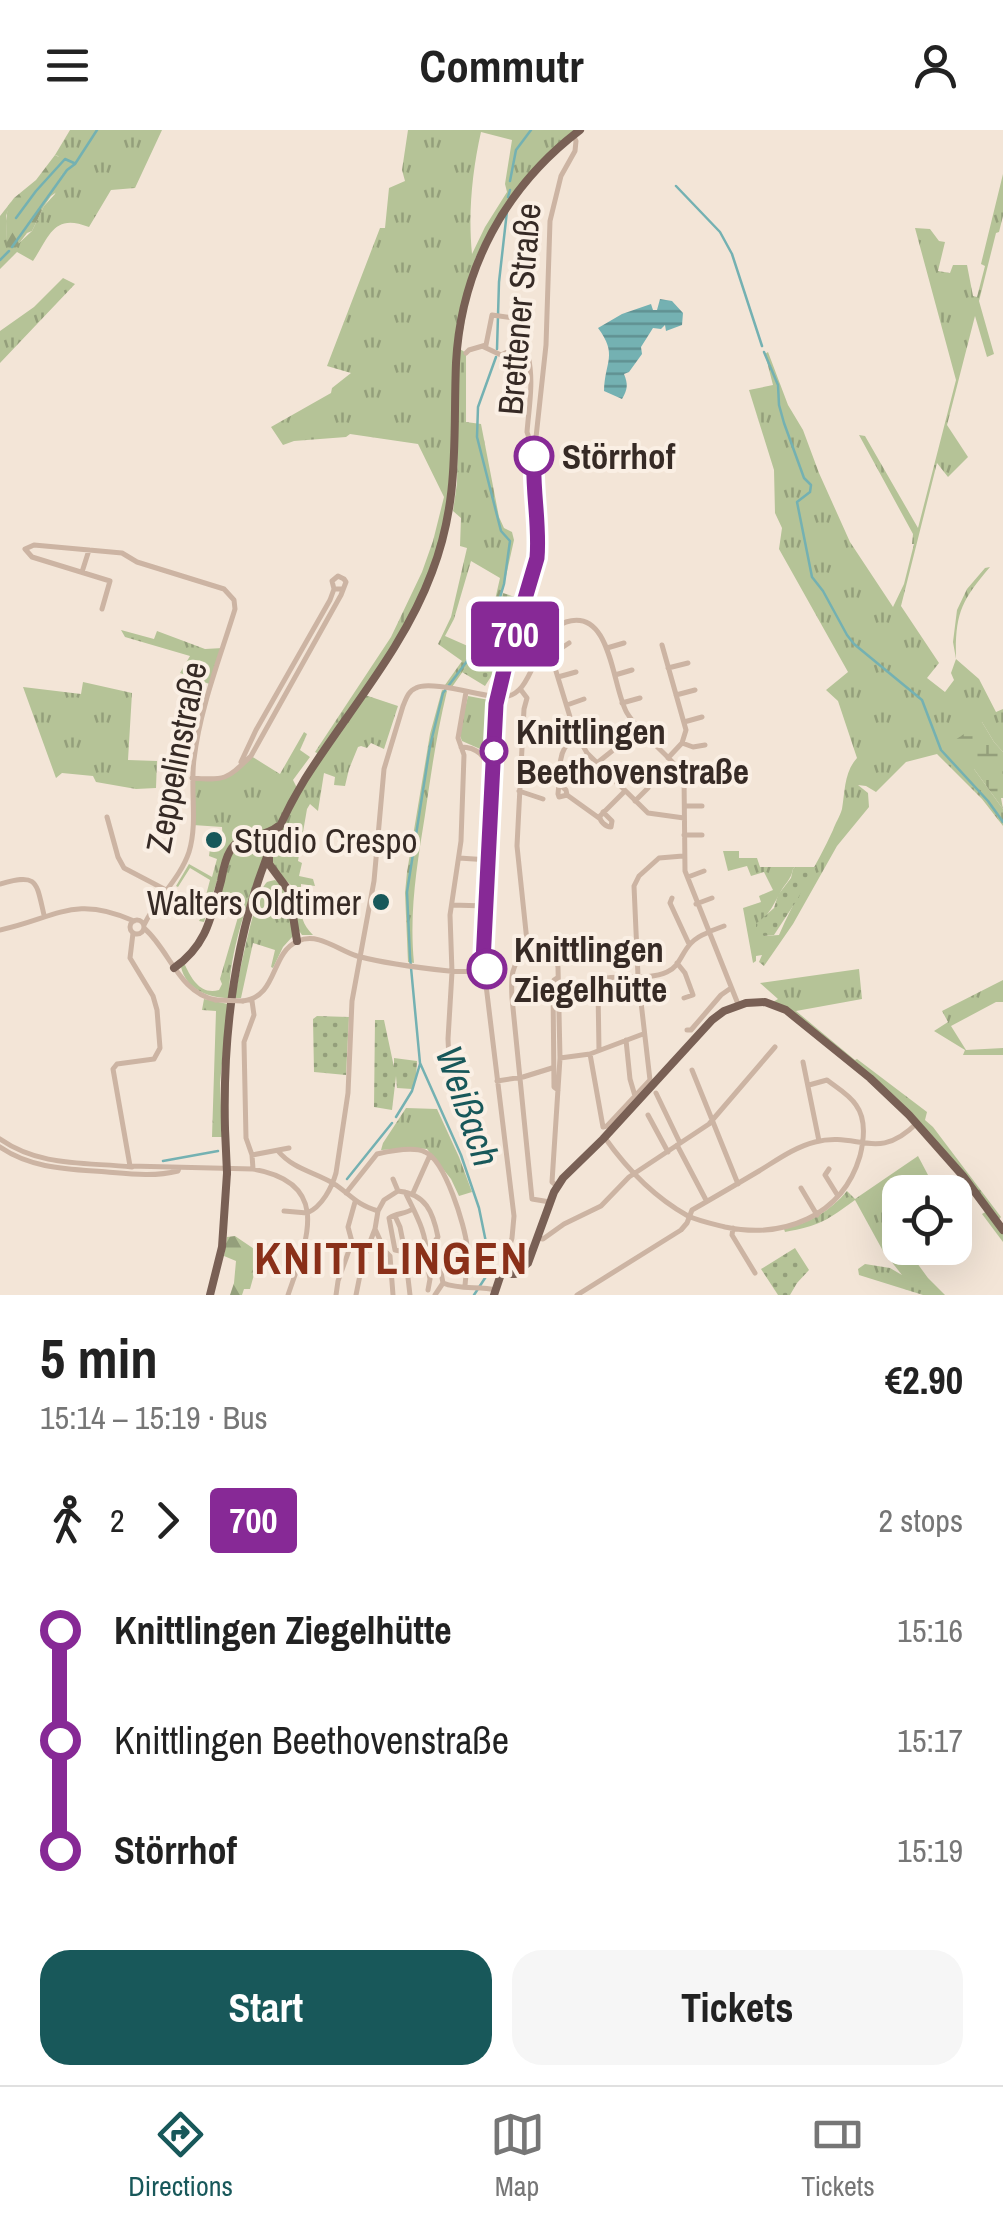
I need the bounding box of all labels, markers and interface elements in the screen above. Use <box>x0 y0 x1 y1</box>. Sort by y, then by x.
text: Commutr <box>420 35 583 96</box>
icon: menu <box>40 38 95 93</box>
icon: person <box>908 38 963 93</box>
street label: Brettener Straße <box>486 201 552 417</box>
place label: Störrhof <box>562 433 676 480</box>
marker: Störrhof <box>515 437 553 475</box>
line badge: 700 <box>458 602 572 666</box>
text: 700 <box>491 611 539 658</box>
street label: Zeppelinstraße <box>135 658 217 856</box>
place label: Knittlingen Beethovenstraße <box>516 708 749 795</box>
marker: Knittlingen Beethovenstraße <box>481 738 507 764</box>
place label: Studio Crespo <box>234 817 417 864</box>
marker: Studio Crespo <box>203 829 225 851</box>
place label: Walters Oldtimer <box>147 879 361 926</box>
marker: Walters Oldtimer <box>370 891 392 913</box>
place label: Knittlingen Ziegelhütte <box>514 926 667 1013</box>
marker: Knittlingen Ziegelhütte <box>468 950 506 988</box>
water label: Weißach <box>424 1039 512 1173</box>
map controls <box>882 1175 972 1265</box>
button: locate <box>882 1175 972 1265</box>
district label: KNITTLINGEN <box>254 1227 530 1288</box>
text: 5 min <box>40 1321 158 1395</box>
text: €2.90 <box>885 1355 963 1406</box>
text: 15:14 – 15:19 · Bus <box>40 1396 268 1439</box>
icon: walk <box>40 1493 95 1548</box>
icon: forward <box>140 1493 195 1548</box>
text: 700 <box>230 1497 277 1544</box>
text: 2 <box>110 1499 125 1542</box>
text: 2 stops <box>878 1499 963 1542</box>
text: Knittlingen Ziegelhütte <box>114 1605 452 1656</box>
text: 15:16 <box>897 1609 963 1652</box>
text: Knittlingen Beethovenstraße <box>114 1715 509 1766</box>
text: 15:17 <box>897 1719 963 1762</box>
text: Störrhof <box>114 1825 237 1876</box>
text: 15:19 <box>897 1829 963 1872</box>
button: Start <box>40 1950 492 2065</box>
button: Tickets <box>512 1950 963 2065</box>
tab: Directions <box>128 2107 233 2205</box>
tab: Map <box>490 2107 545 2205</box>
tab: Tickets <box>801 2107 875 2205</box>

